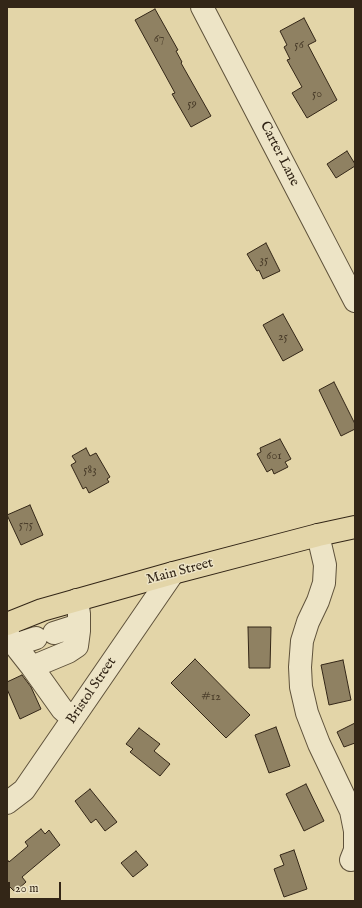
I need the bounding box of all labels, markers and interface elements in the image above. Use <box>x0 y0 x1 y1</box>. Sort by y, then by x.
house number: 67 <box>154 33 164 47</box>
house number: 56 <box>294 39 304 53</box>
house number: 50 <box>312 88 322 102</box>
house number: 59 <box>187 98 197 112</box>
street label: Carter Lane <box>256 119 302 189</box>
house number: 35 <box>260 254 268 268</box>
house number: 25 <box>278 331 288 345</box>
house number: 601 <box>266 450 282 464</box>
house number: 583 <box>83 464 97 478</box>
house number: 575 <box>19 519 33 533</box>
street label: Main Street <box>145 555 215 589</box>
street label: Bristol Street <box>64 654 120 728</box>
house number: #12 <box>201 691 221 705</box>
scale bar <box>10 874 63 900</box>
text: 20 m <box>15 881 38 896</box>

